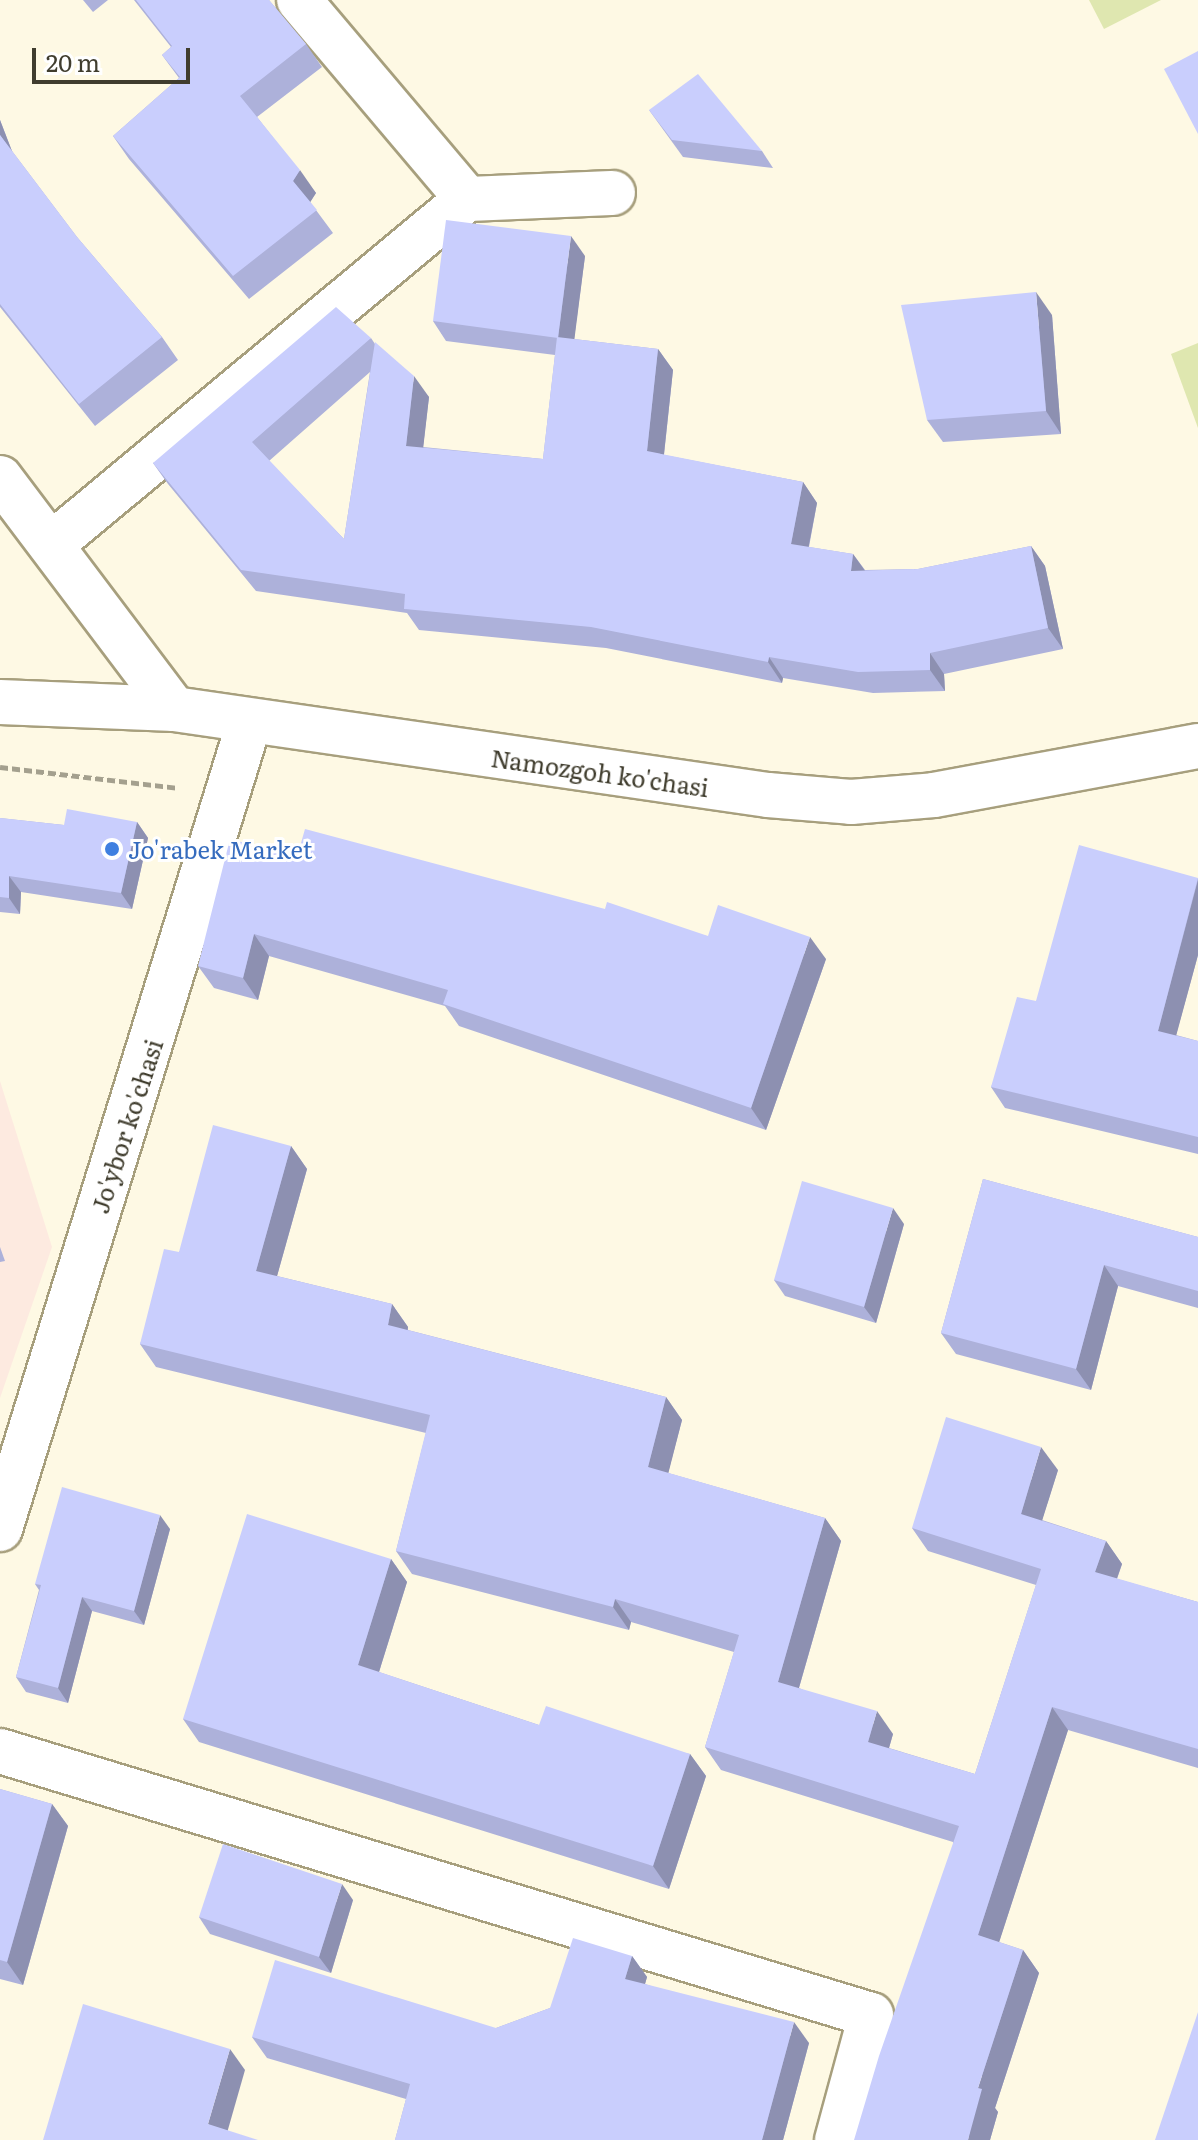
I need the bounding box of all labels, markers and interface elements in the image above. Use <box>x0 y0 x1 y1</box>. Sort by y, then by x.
scale bar <box>36 32 194 82</box>
text: 20 m <box>46 44 100 79</box>
street label: Namozgoh ko'chasi <box>489 742 711 802</box>
place label: Jo'rabek Market <box>128 835 312 863</box>
marker: Jo'rabek Market <box>103 840 121 858</box>
street label: Jo'ybor ko'chasi <box>84 1035 168 1217</box>

